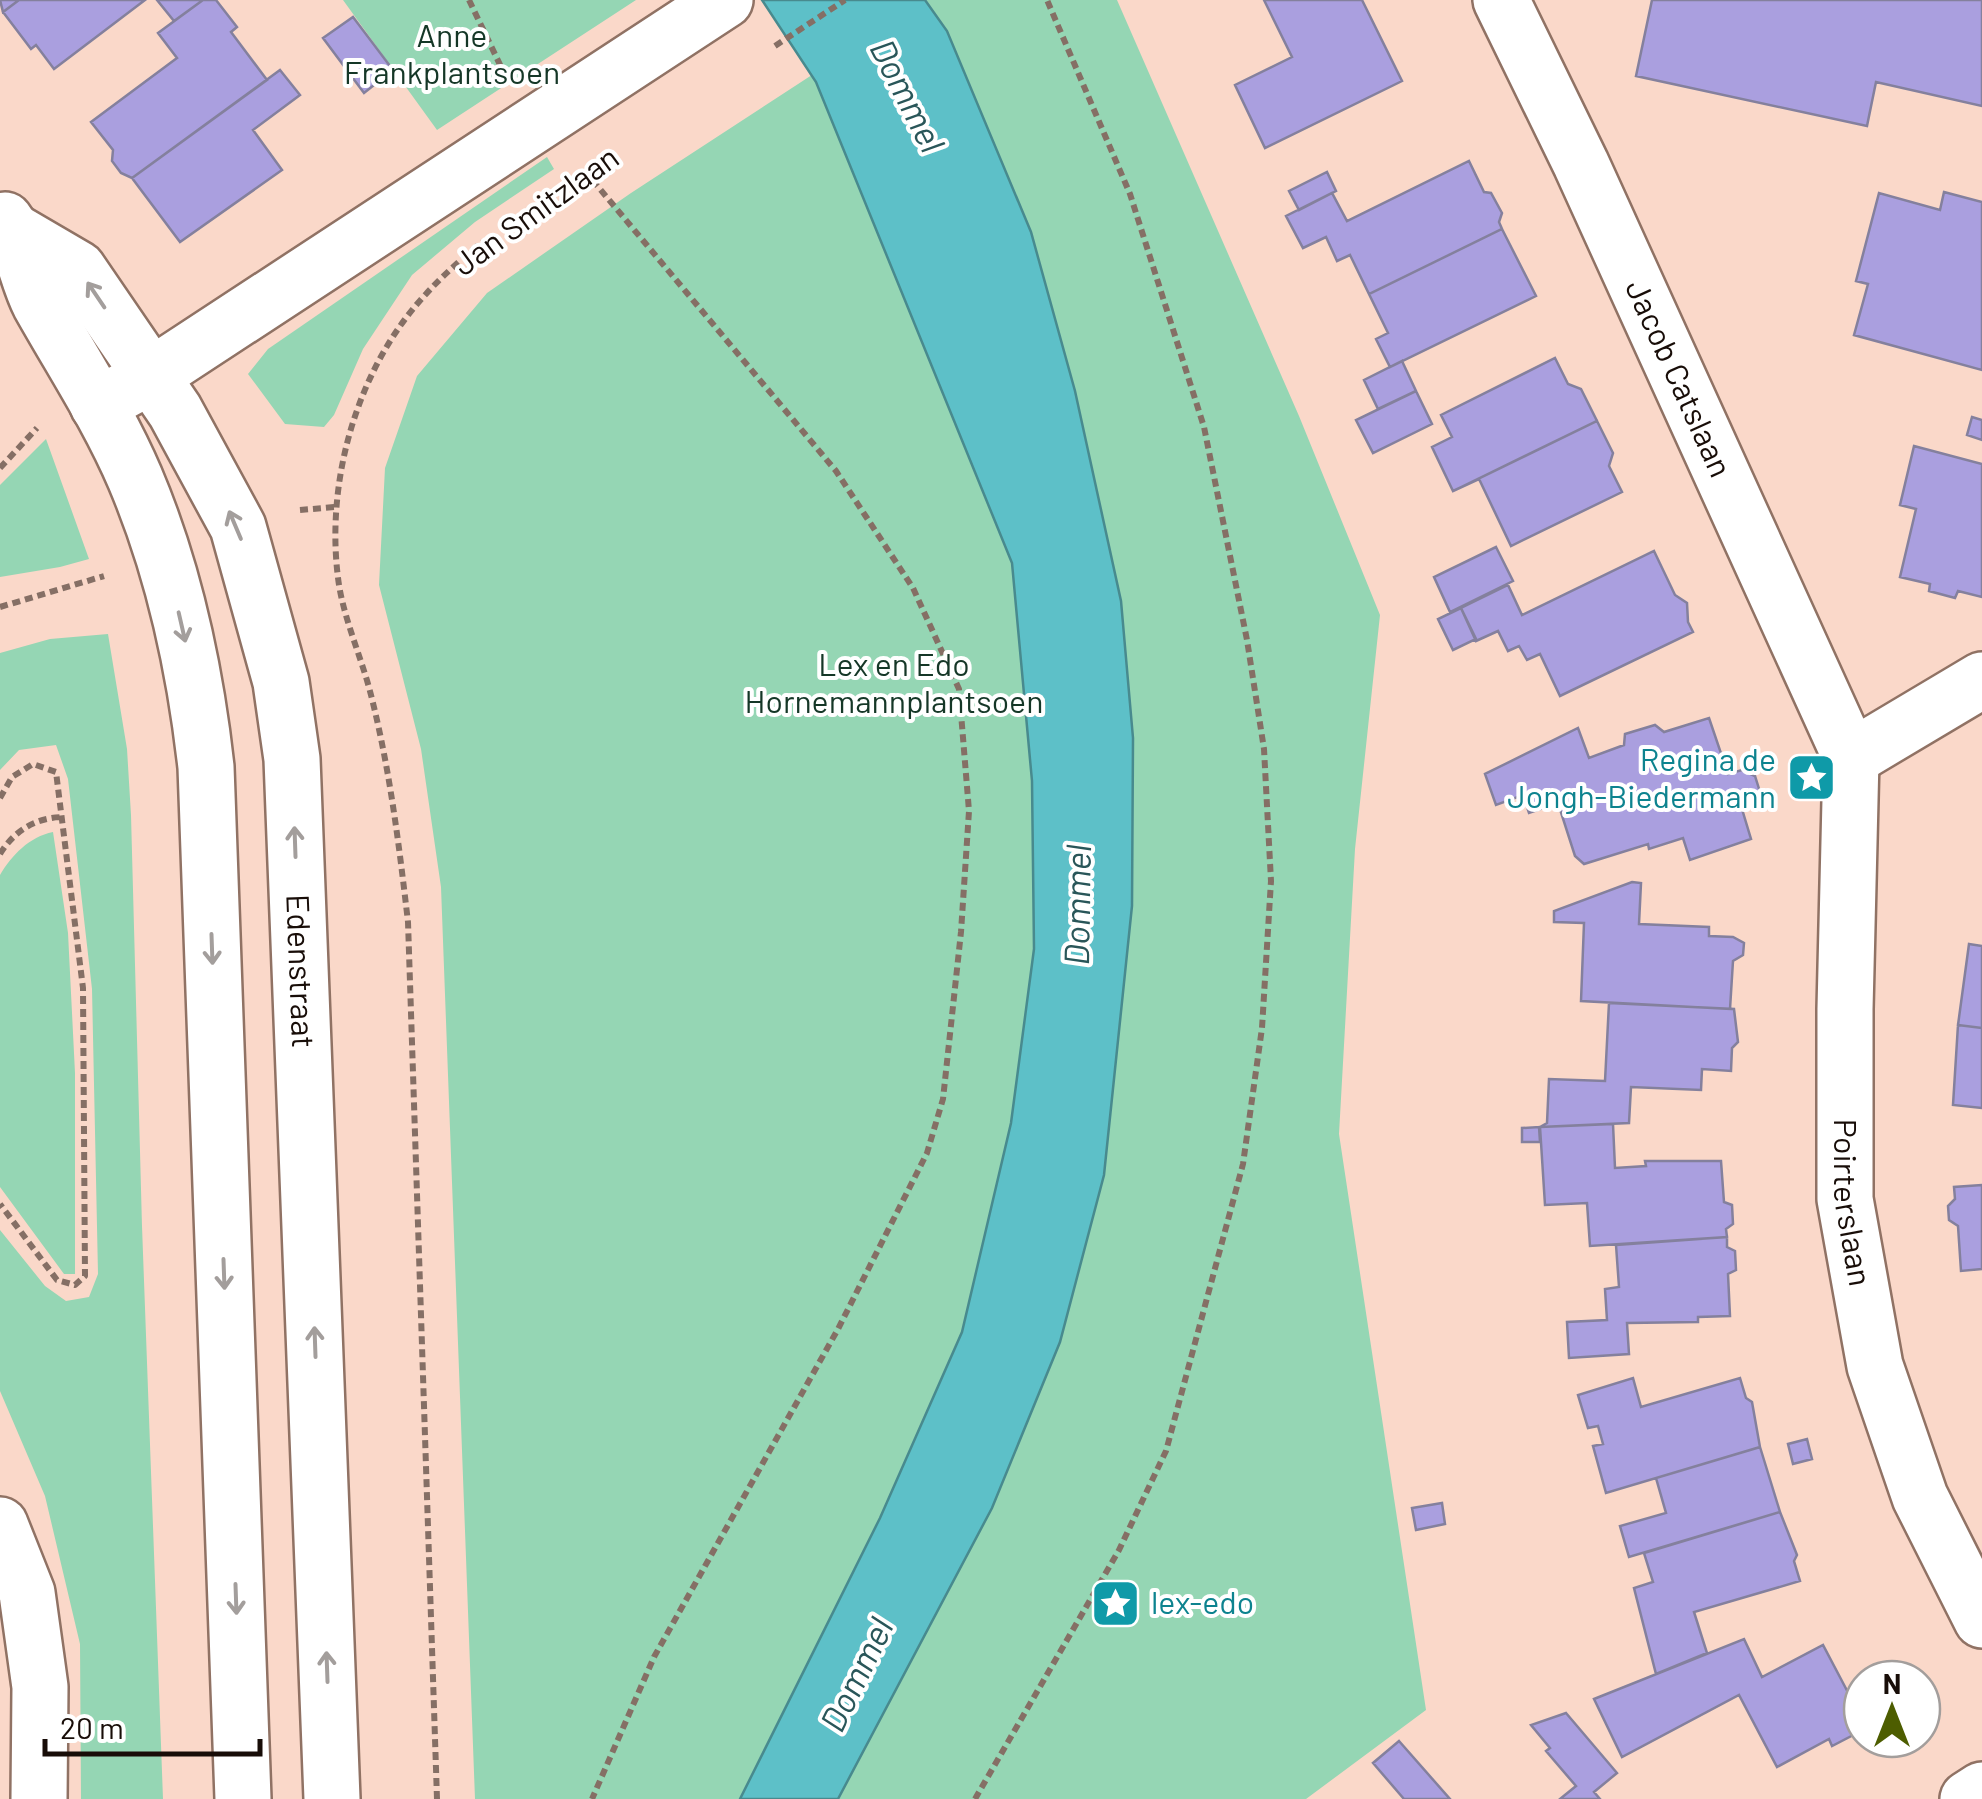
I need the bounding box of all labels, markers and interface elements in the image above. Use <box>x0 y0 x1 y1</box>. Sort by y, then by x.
park label: Anne Frankplantsoen <box>344 15 560 90</box>
water label: Dommel <box>863 32 955 159</box>
street label: Jan Smitzlaan <box>445 137 625 282</box>
street label: Jacob Catslaan <box>1619 273 1742 482</box>
one-way arrow <box>86 281 107 309</box>
one-way arrow <box>225 510 243 541</box>
one-way arrow <box>174 610 192 642</box>
park label: Lex en Edo Hornemannplantsoen <box>745 644 1043 719</box>
place label: Regina de Jongh-Biedermann <box>1507 739 1776 814</box>
place icon: Regina de Jongh-Biedermann <box>1785 752 1837 804</box>
one-way arrow <box>286 827 305 859</box>
water label: Dommel <box>1054 844 1098 966</box>
street label: Edenstraat <box>280 893 324 1049</box>
one-way arrow <box>203 933 222 965</box>
street label: Poirterslaan <box>1828 1119 1881 1289</box>
one-way arrow <box>215 1257 234 1289</box>
one-way arrow <box>305 1326 324 1358</box>
place icon: lex-edo <box>1090 1577 1142 1629</box>
one-way arrow <box>227 1582 246 1614</box>
place label: lex-edo <box>1151 1582 1254 1620</box>
water label: Dommel <box>810 1610 901 1738</box>
one-way arrow <box>317 1651 336 1683</box>
north arrow <box>1842 1659 1942 1759</box>
text: N <box>1883 1666 1901 1700</box>
scale bar <box>45 1694 260 1756</box>
text: 20 m <box>60 1709 124 1745</box>

